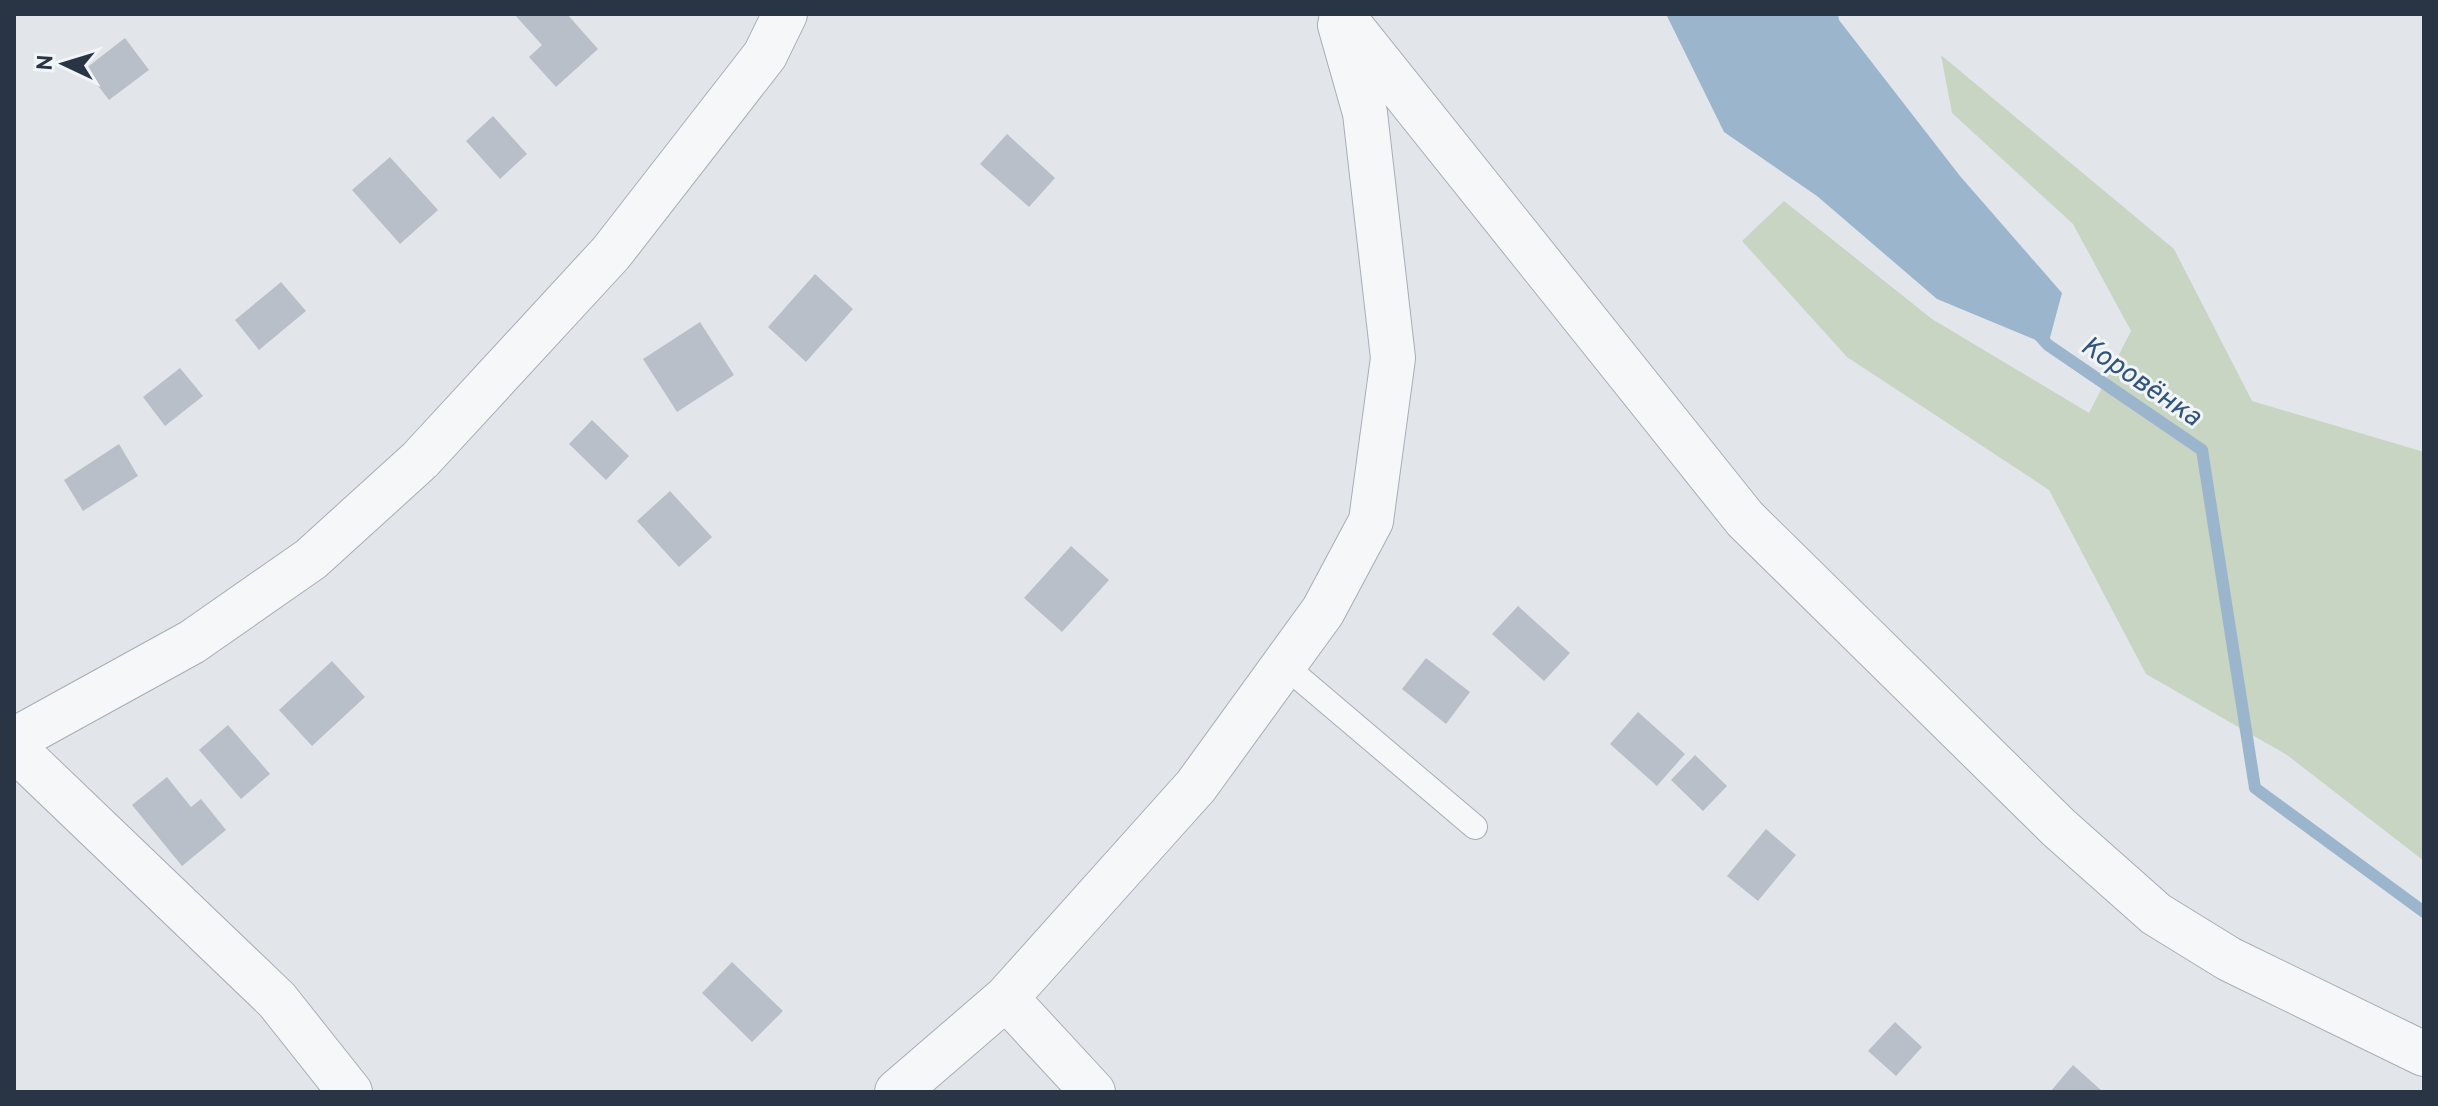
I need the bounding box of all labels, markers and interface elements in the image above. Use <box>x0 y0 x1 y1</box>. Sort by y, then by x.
north arrow <box>24 24 104 104</box>
text: N <box>33 54 61 72</box>
water label: Коровёнка <box>2073 329 2208 436</box>

